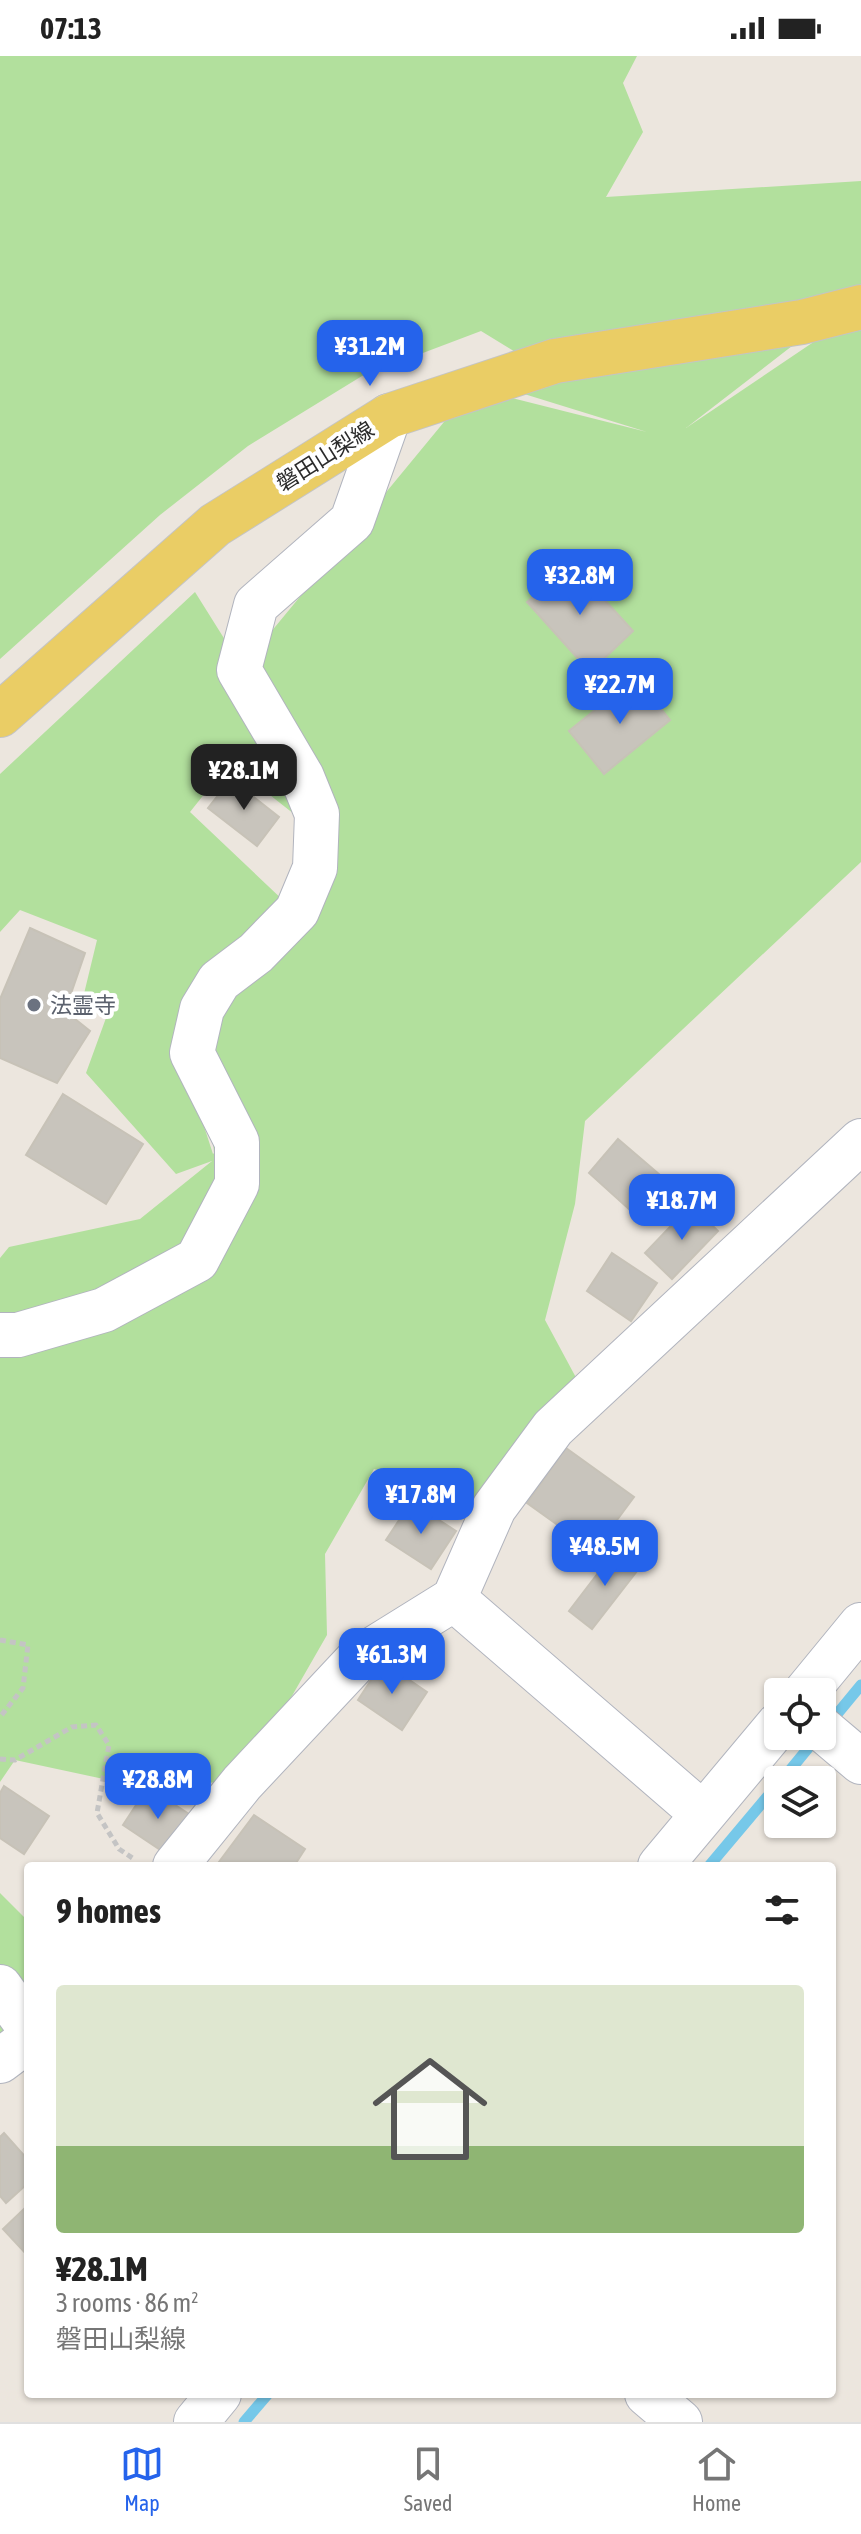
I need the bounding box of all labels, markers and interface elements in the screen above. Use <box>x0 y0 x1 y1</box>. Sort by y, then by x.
text: 07:13 <box>40 11 102 45</box>
pin: ¥31.2M <box>305 320 435 388</box>
text: ¥31.2M <box>335 331 405 361</box>
street label: 磐田山梨線 <box>271 416 379 496</box>
pin: ¥32.8M <box>515 549 645 617</box>
text: ¥32.8M <box>545 560 615 590</box>
pin: ¥22.7M <box>555 658 685 726</box>
text: ¥22.7M <box>585 669 655 699</box>
pin: ¥28.1M <box>179 744 309 812</box>
text: ¥28.1M <box>209 755 279 785</box>
place label: 法霊寺 <box>50 992 116 1018</box>
marker: 法霊寺 <box>25 996 43 1014</box>
pin: ¥18.7M <box>617 1174 747 1242</box>
text: ¥18.7M <box>647 1185 717 1215</box>
pin: ¥17.8M <box>356 1468 486 1536</box>
text: ¥17.8M <box>386 1479 456 1509</box>
pin: ¥48.5M <box>540 1520 670 1588</box>
text: ¥48.5M <box>570 1531 640 1561</box>
pin: ¥61.3M <box>327 1628 457 1696</box>
text: ¥61.3M <box>357 1639 427 1669</box>
map controls <box>764 1678 836 1838</box>
button: locate <box>764 1678 836 1750</box>
pin: ¥28.8M <box>93 1753 223 1821</box>
text: ¥28.8M <box>123 1764 193 1794</box>
button: layers <box>764 1766 836 1838</box>
icon: filters <box>760 1888 804 1932</box>
text: 9 homes <box>56 1891 161 1930</box>
icon: home <box>358 2037 502 2181</box>
text: ¥28.1M <box>56 2249 148 2288</box>
text: 3 rooms · 86 m² <box>56 2288 198 2318</box>
text: 磐田山梨線 <box>56 2324 186 2354</box>
tab: Map <box>120 2442 164 2516</box>
tab: Saved <box>404 2442 452 2516</box>
tab: Home <box>692 2442 741 2516</box>

